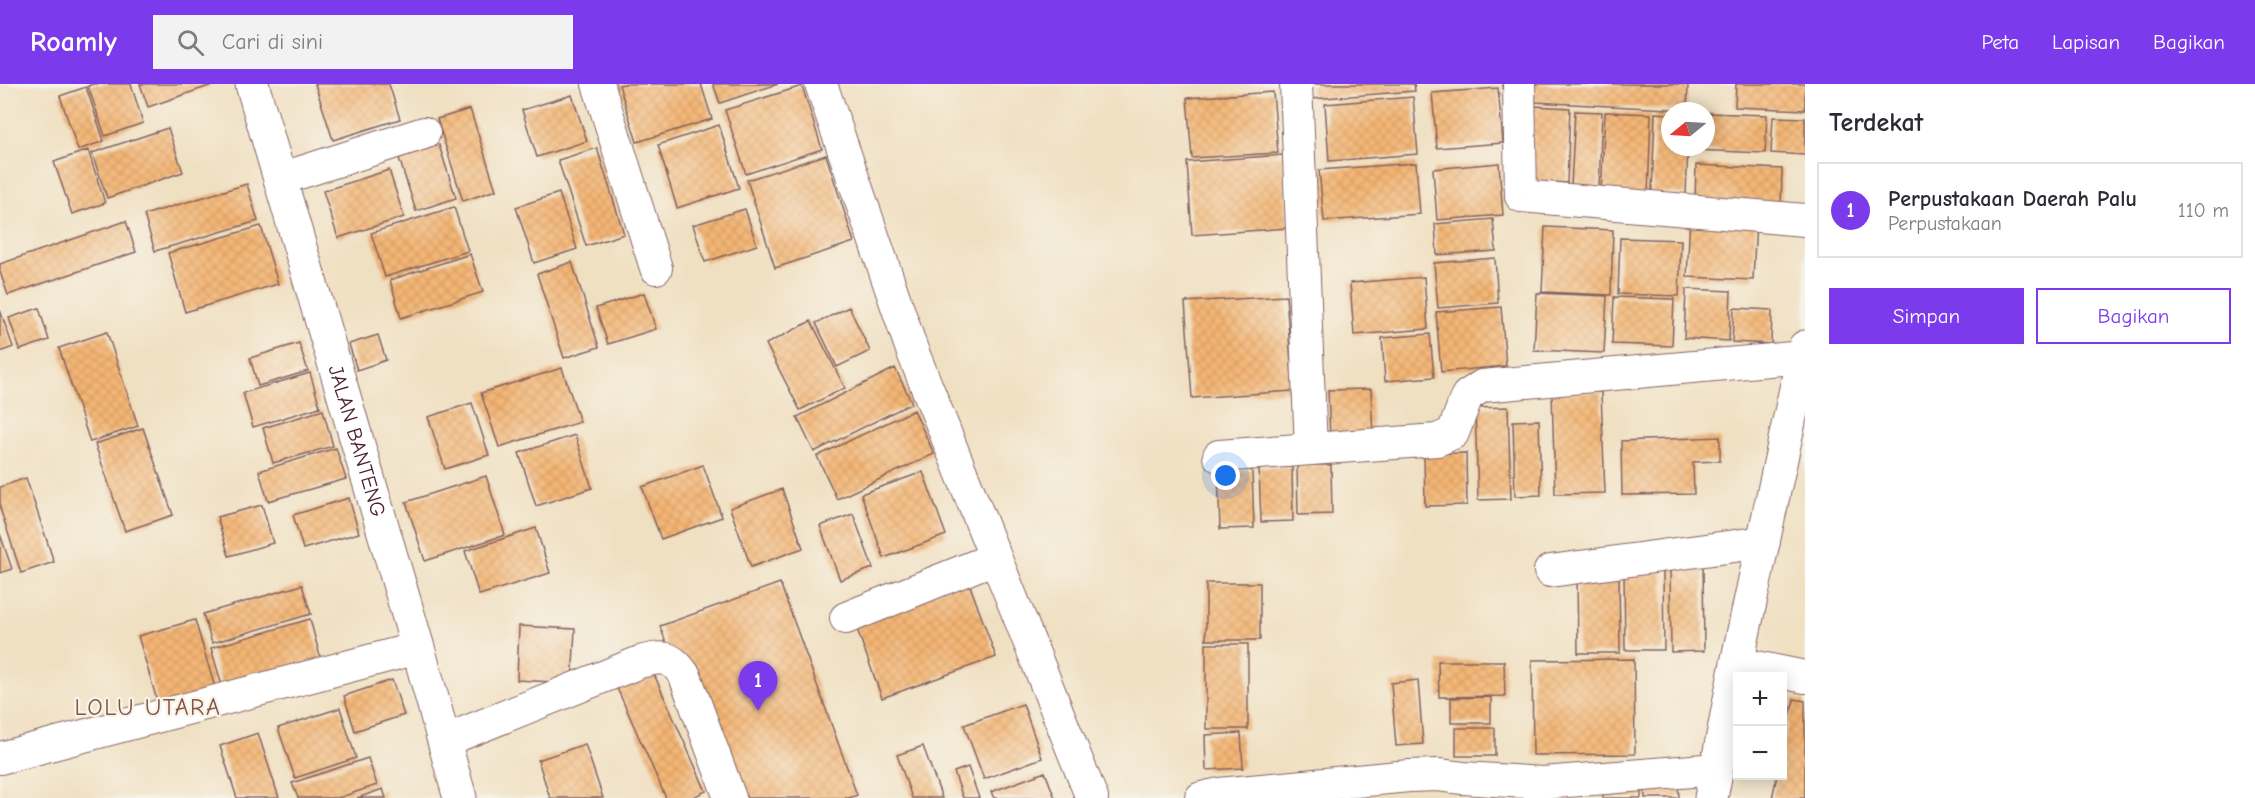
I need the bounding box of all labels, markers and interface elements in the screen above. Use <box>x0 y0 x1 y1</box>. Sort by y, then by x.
search box <box>153 15 573 69</box>
text: Roamly <box>30 26 117 58</box>
icon: search <box>174 26 207 59</box>
text: Cari di sini <box>222 29 323 55</box>
text: Peta <box>1981 30 2019 54</box>
text: Lapisan <box>2052 30 2120 54</box>
text: Bagikan <box>2153 30 2225 54</box>
north arrow <box>1661 102 1715 156</box>
text: Terdekat <box>1829 108 1923 138</box>
text: Perpustakaan Daerah Palu <box>1888 186 2137 212</box>
text: 1 <box>1847 199 1854 222</box>
text: 110 m <box>2178 199 2229 222</box>
text: Perpustakaan <box>1888 212 2002 235</box>
button: Simpan <box>1829 288 2024 344</box>
button: Bagikan <box>2036 288 2231 344</box>
street label: JALAN BANTENG <box>323 362 391 520</box>
your location <box>1211 461 1240 490</box>
pin: 1 <box>738 662 777 711</box>
map controls <box>1733 672 1787 780</box>
button: + <box>1733 672 1787 726</box>
district label: LOLU UTARA <box>75 693 221 721</box>
button: − <box>1733 726 1787 780</box>

